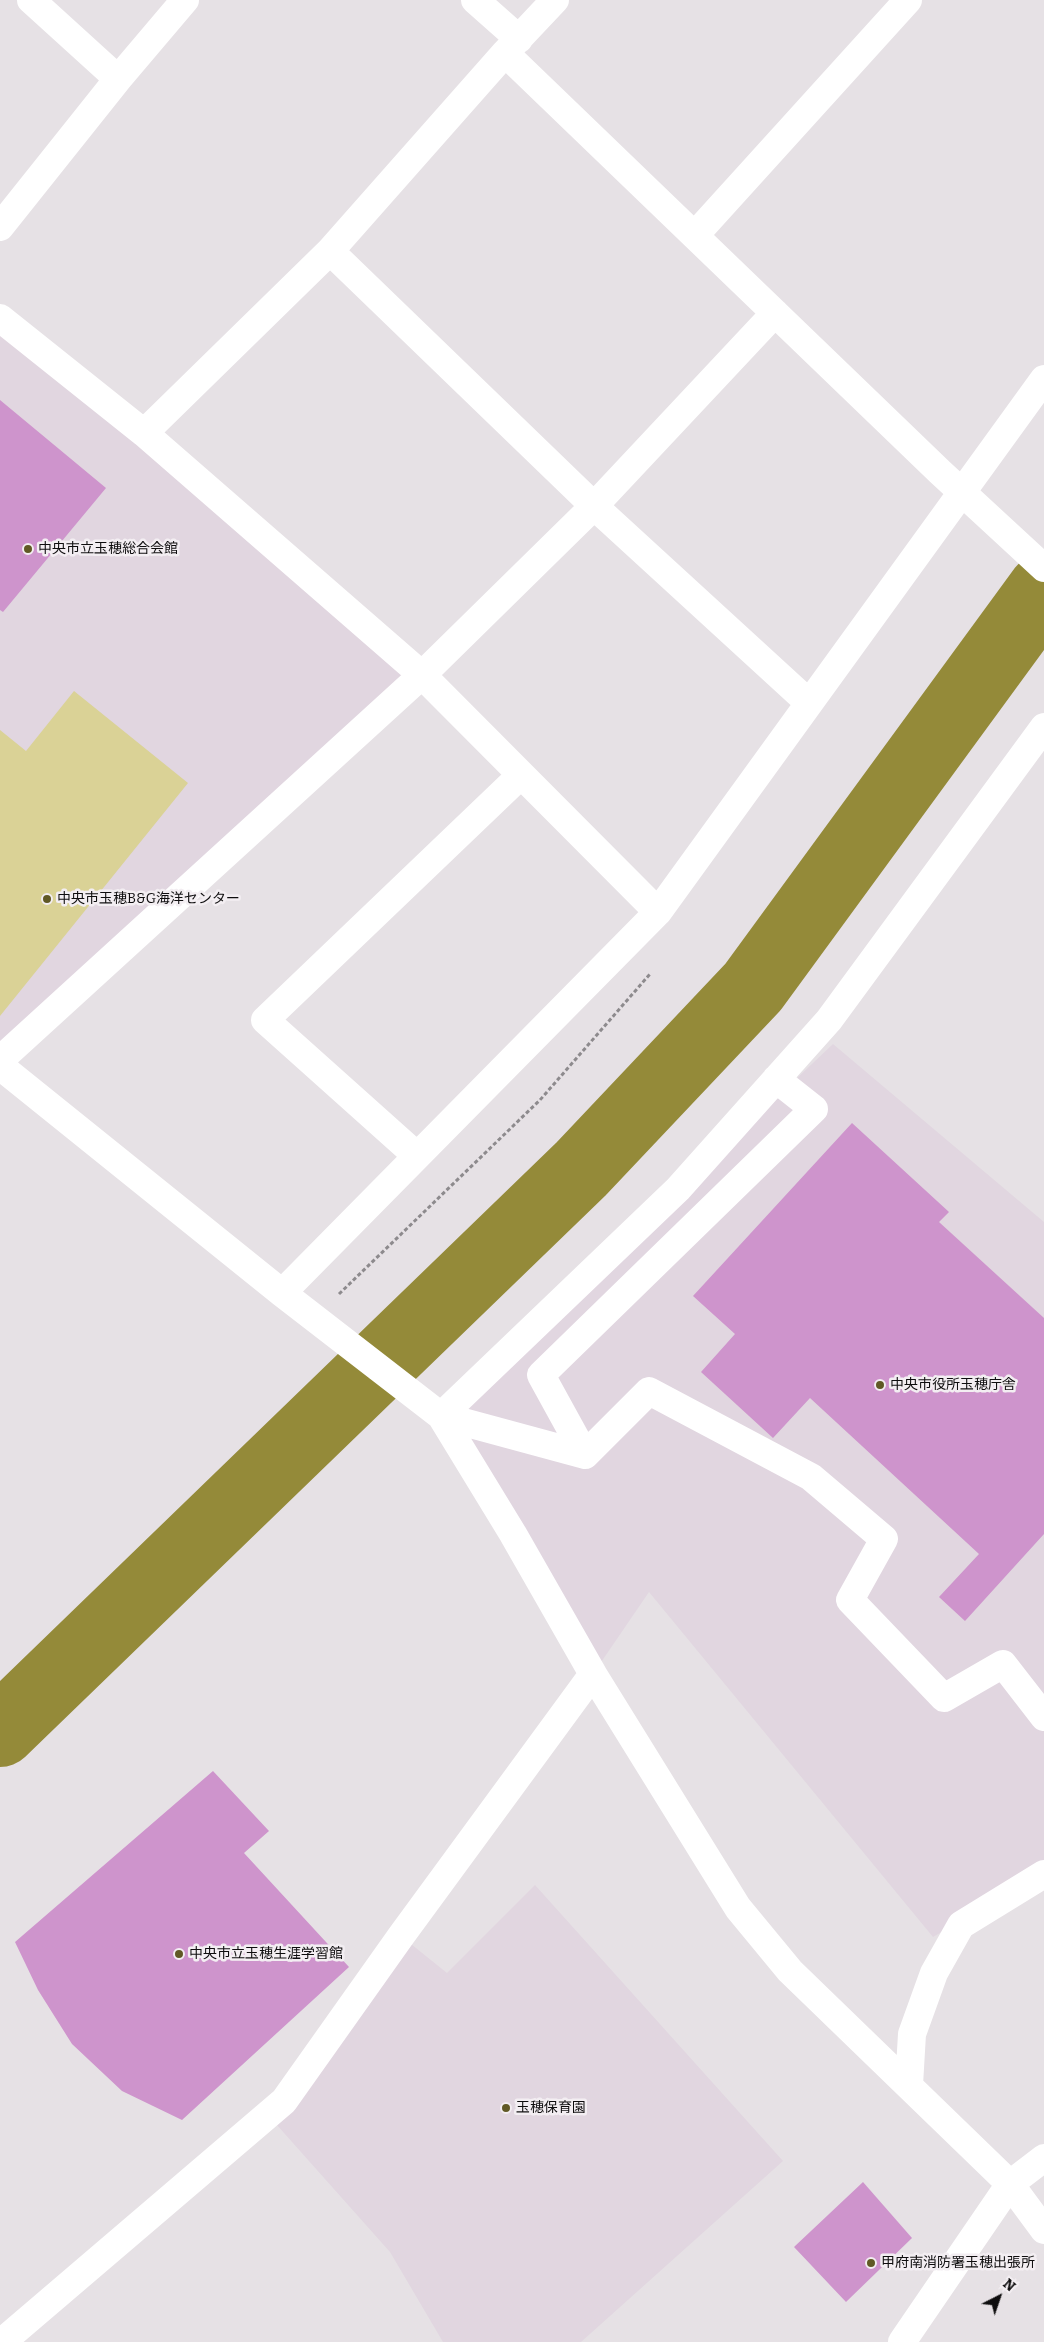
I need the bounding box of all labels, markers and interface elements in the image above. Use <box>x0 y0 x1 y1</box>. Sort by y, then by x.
place label: 中央市立玉穂総合会館 <box>38 541 178 557</box>
marker: 中央市立玉穂総合会館 <box>22 543 34 555</box>
place label: 中央市玉穂B&G海洋センター <box>57 891 240 907</box>
marker: 中央市玉穂B&G海洋センター <box>41 893 53 905</box>
place label: 中央市役所玉穂庁舎 <box>890 1377 1016 1393</box>
marker: 中央市役所玉穂庁舎 <box>874 1379 886 1391</box>
place label: 中央市立玉穂生涯学習館 <box>189 1946 343 1962</box>
marker: 中央市立玉穂生涯学習館 <box>173 1948 185 1960</box>
place label: 玉穂保育園 <box>516 2100 586 2116</box>
marker: 玉穂保育園 <box>500 2102 512 2114</box>
place label: 甲府南消防署玉穂出張所 <box>881 2255 1035 2271</box>
marker: 甲府南消防署玉穂出張所 <box>865 2257 877 2269</box>
north arrow <box>974 2272 1024 2322</box>
text: N <box>1000 2275 1019 2295</box>

